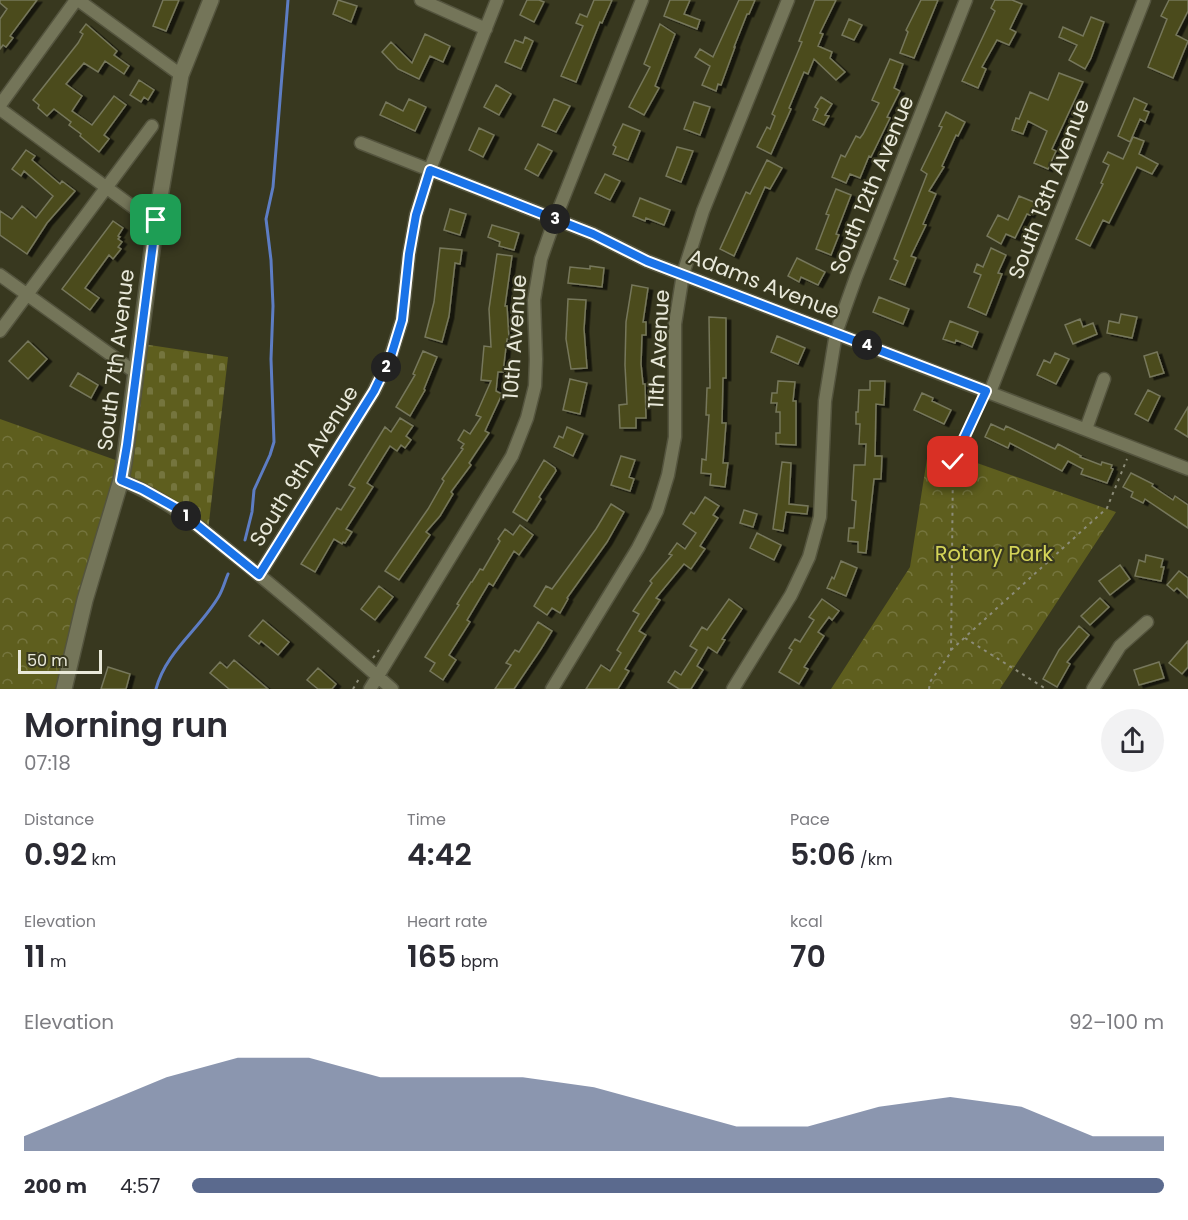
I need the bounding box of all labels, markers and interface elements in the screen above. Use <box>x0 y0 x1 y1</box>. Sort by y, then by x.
street label: South 12th Avenue <box>822 91 921 278</box>
street label: South 13th Avenue <box>1001 95 1096 283</box>
pin <box>130 194 181 245</box>
icon: arrive <box>139 203 172 236</box>
pin: 3 <box>540 204 570 234</box>
text: 3 <box>550 207 560 230</box>
street label: Adams Avenue <box>684 241 844 326</box>
street label: South 7th Avenue <box>90 267 141 452</box>
street label: 10th Avenue <box>496 273 533 401</box>
street label: 11th Avenue <box>641 289 676 409</box>
pin: 4 <box>852 330 882 360</box>
text: 4 <box>862 333 872 356</box>
pin: 2 <box>371 352 401 382</box>
text: 2 <box>381 355 391 378</box>
street label: South 9th Avenue <box>242 380 365 552</box>
pin <box>927 436 978 487</box>
icon: check <box>936 445 969 478</box>
pin: 1 <box>171 501 201 531</box>
text: 1 <box>183 504 189 527</box>
park label: Rotary Park <box>935 539 1053 568</box>
scale bar <box>18 647 102 674</box>
text: 50 m <box>27 649 68 672</box>
text: Morning run <box>24 702 228 749</box>
button: share <box>1101 709 1164 772</box>
text: 07:18 <box>24 749 71 777</box>
text: Distance <box>24 808 94 831</box>
text: Time <box>407 808 446 831</box>
text: Pace <box>790 808 830 831</box>
text: 0.92 <box>24 833 87 876</box>
text: 4:42 <box>407 833 472 876</box>
text: 5:06 <box>790 833 856 876</box>
text: km <box>87 848 116 871</box>
text: /km <box>856 848 892 871</box>
text: Elevation <box>24 910 96 933</box>
text: Heart rate <box>407 910 487 933</box>
text: kcal <box>790 910 823 933</box>
text: 11 <box>24 935 46 978</box>
text: 165 <box>407 935 456 978</box>
text: 70 <box>790 935 826 978</box>
text: m <box>46 950 67 973</box>
text: bpm <box>456 950 499 973</box>
text: Elevation <box>24 1008 114 1036</box>
text: 92–100 m <box>1069 1008 1164 1036</box>
text: 200 m <box>24 1172 87 1200</box>
text: 4:57 <box>120 1172 160 1200</box>

